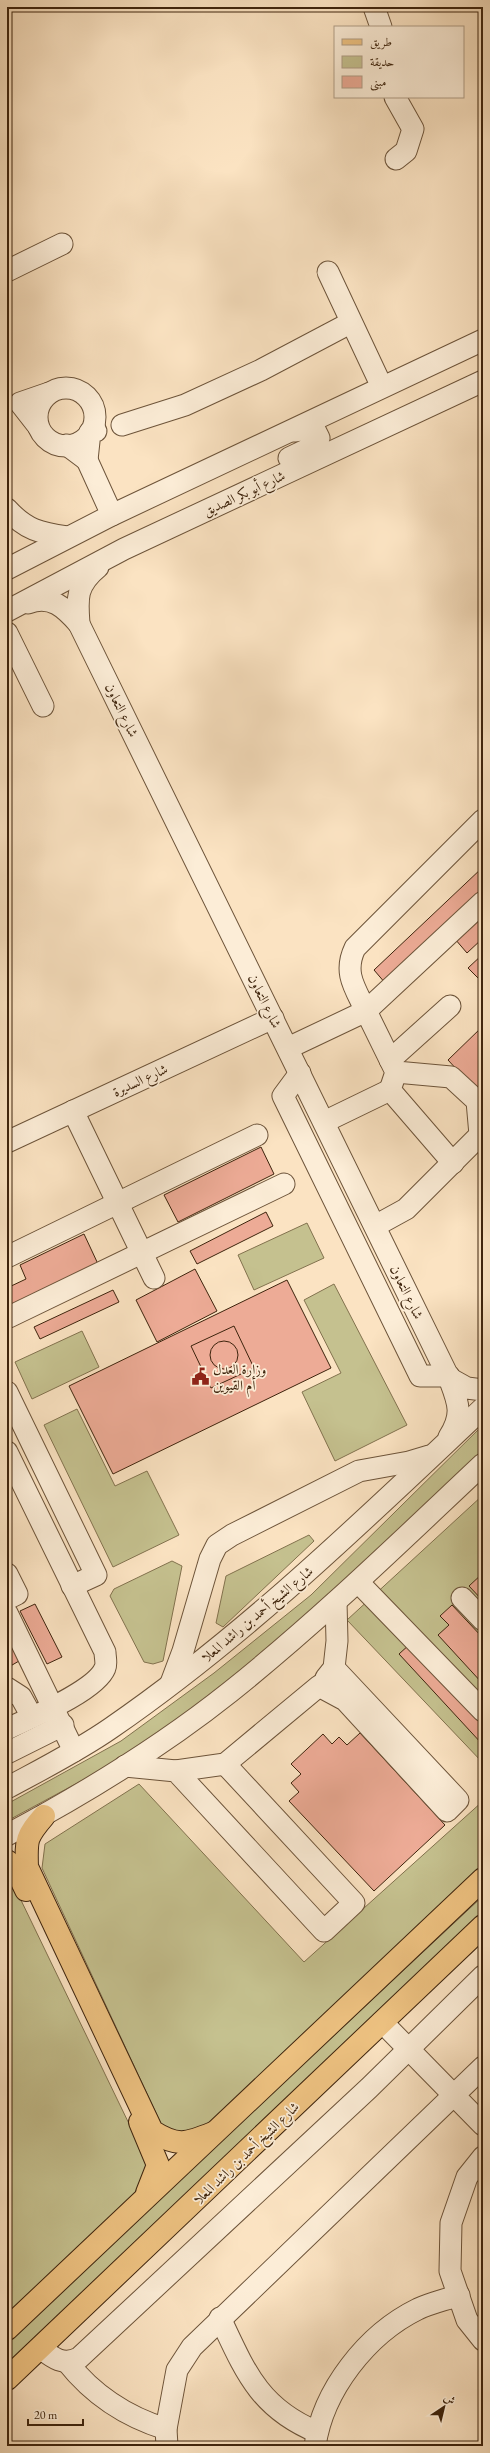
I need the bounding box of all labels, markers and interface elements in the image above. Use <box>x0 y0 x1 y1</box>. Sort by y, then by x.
legend <box>334 26 464 98</box>
text: طريق <box>370 34 392 50</box>
text: حديقة <box>370 54 394 70</box>
text: مبنى <box>370 74 386 91</box>
street label: شارع أبو بكر الصديق <box>200 465 289 523</box>
street label: شارع التعاون <box>99 680 143 741</box>
street label: شارع التعاون <box>242 971 286 1032</box>
street label: شارع السديرة <box>109 1059 172 1103</box>
street label: شارع التعاون <box>384 1262 428 1323</box>
place label: وزارة العدل أم القيوين <box>213 1360 266 1398</box>
public building icon: وزارة العدل أم القيوين <box>190 1367 210 1387</box>
street label: شارع الشيخ أحمد بن راشد المعلا <box>197 1561 319 1669</box>
street label: شارع الشيخ أحمد بن راشد المعلا <box>188 2097 306 2211</box>
north arrow <box>424 2387 464 2427</box>
text: ش <box>441 2390 458 2408</box>
scale bar <box>28 2401 83 2427</box>
text: 20 m <box>34 2407 58 2423</box>

